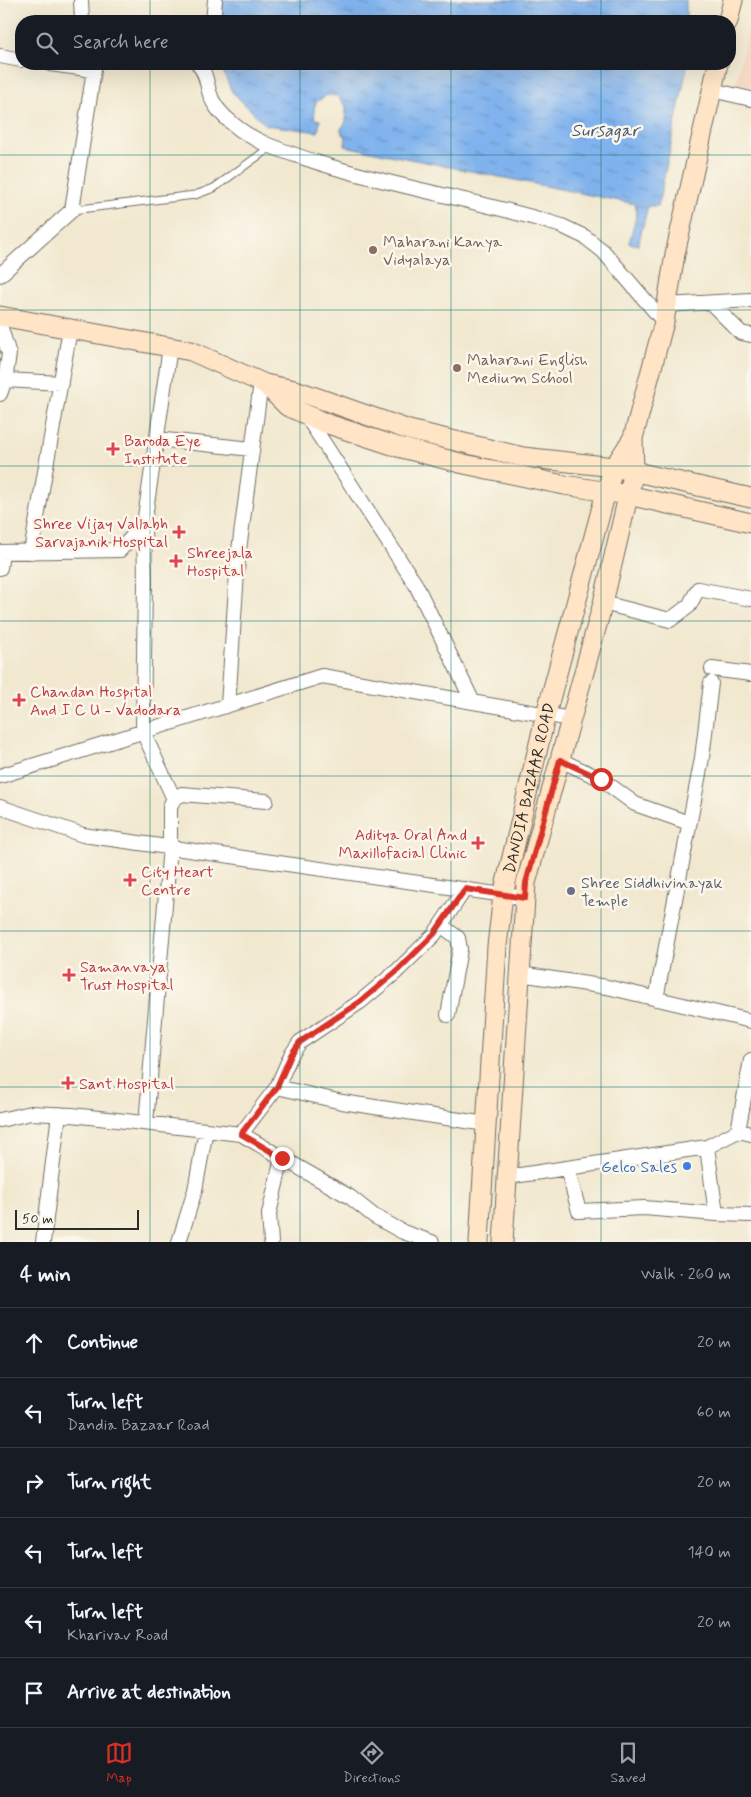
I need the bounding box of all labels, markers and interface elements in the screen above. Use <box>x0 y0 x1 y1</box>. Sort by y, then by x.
search box <box>15 15 736 70</box>
icon: search <box>33 29 61 57</box>
text: Search here <box>73 30 169 55</box>
water label: Sursagar <box>571 119 642 143</box>
place label: Maharani Kanya Vidyalaya <box>383 232 503 271</box>
marker: Maharani Kanya Vidyalaya <box>367 244 379 256</box>
place label: Maharani English Medium School <box>467 350 588 389</box>
marker: Maharani English Medium School <box>451 362 463 374</box>
place label: Baroda Eye Institute <box>124 431 201 470</box>
marker: Baroda Eye Institute <box>106 442 120 456</box>
place label: Shree Vijay Vallabh Sarvajanik Hospital <box>34 514 168 553</box>
marker: Shree Vijay Vallabh Sarvajanik Hospital <box>172 525 186 539</box>
place label: Shreejala Hospital <box>187 543 253 582</box>
marker: Shreejala Hospital <box>169 554 183 568</box>
place label: Chandan Hospital And I C U - Vadodara <box>30 682 181 721</box>
marker: Chandan Hospital And I C U - Vadodara <box>12 693 26 707</box>
street label: DANDIA BAZAAR ROAD <box>499 701 561 876</box>
route start <box>590 768 613 791</box>
place label: Aditya Oral And Maxillofacial Clinic <box>339 825 467 864</box>
marker: Aditya Oral And Maxillofacial Clinic <box>471 836 485 850</box>
place label: City Heart Centre <box>141 862 214 901</box>
marker: City Heart Centre <box>123 873 137 887</box>
place label: Shree Siddhivinayak Temple <box>581 873 723 912</box>
marker: Shree Siddhivinayak Temple <box>565 885 577 897</box>
place label: Samanvaya Trust Hospital <box>80 957 174 996</box>
marker: Samanvaya Trust Hospital <box>62 968 76 982</box>
place label: Sant Hospital <box>79 1074 174 1095</box>
marker: Sant Hospital <box>61 1076 75 1090</box>
route end <box>271 1147 294 1170</box>
place label: Gelco Sales <box>601 1157 677 1178</box>
marker: Gelco Sales <box>681 1160 693 1172</box>
scale bar <box>15 1207 139 1230</box>
text: 50 m <box>22 1210 53 1228</box>
text: 4 min <box>20 1261 71 1289</box>
text: Walk · 260 m <box>641 1264 731 1285</box>
icon: ahead <box>20 1329 48 1357</box>
text: Continue <box>67 1330 138 1355</box>
text: 20 m <box>697 1332 731 1353</box>
text: Turn left <box>67 1390 143 1415</box>
icon: left <box>20 1399 48 1427</box>
text: 60 m <box>697 1402 731 1423</box>
text: Dandia Bazaar Road <box>67 1415 209 1436</box>
icon: right <box>20 1469 48 1497</box>
text: Turn right <box>67 1470 151 1495</box>
text: 20 m <box>697 1472 731 1493</box>
icon: left <box>20 1539 48 1567</box>
text: Turn left <box>67 1540 143 1565</box>
text: 140 m <box>687 1542 731 1563</box>
text: Turn left <box>67 1600 143 1625</box>
icon: left <box>20 1609 48 1637</box>
text: 20 m <box>697 1612 731 1633</box>
text: Kharivav Road <box>67 1625 168 1646</box>
icon: arrive <box>20 1679 48 1707</box>
text: Arrive at destination <box>67 1680 231 1705</box>
tab: Map <box>105 1739 133 1787</box>
tab: Directions <box>343 1739 401 1787</box>
tab: Saved <box>611 1739 646 1787</box>

